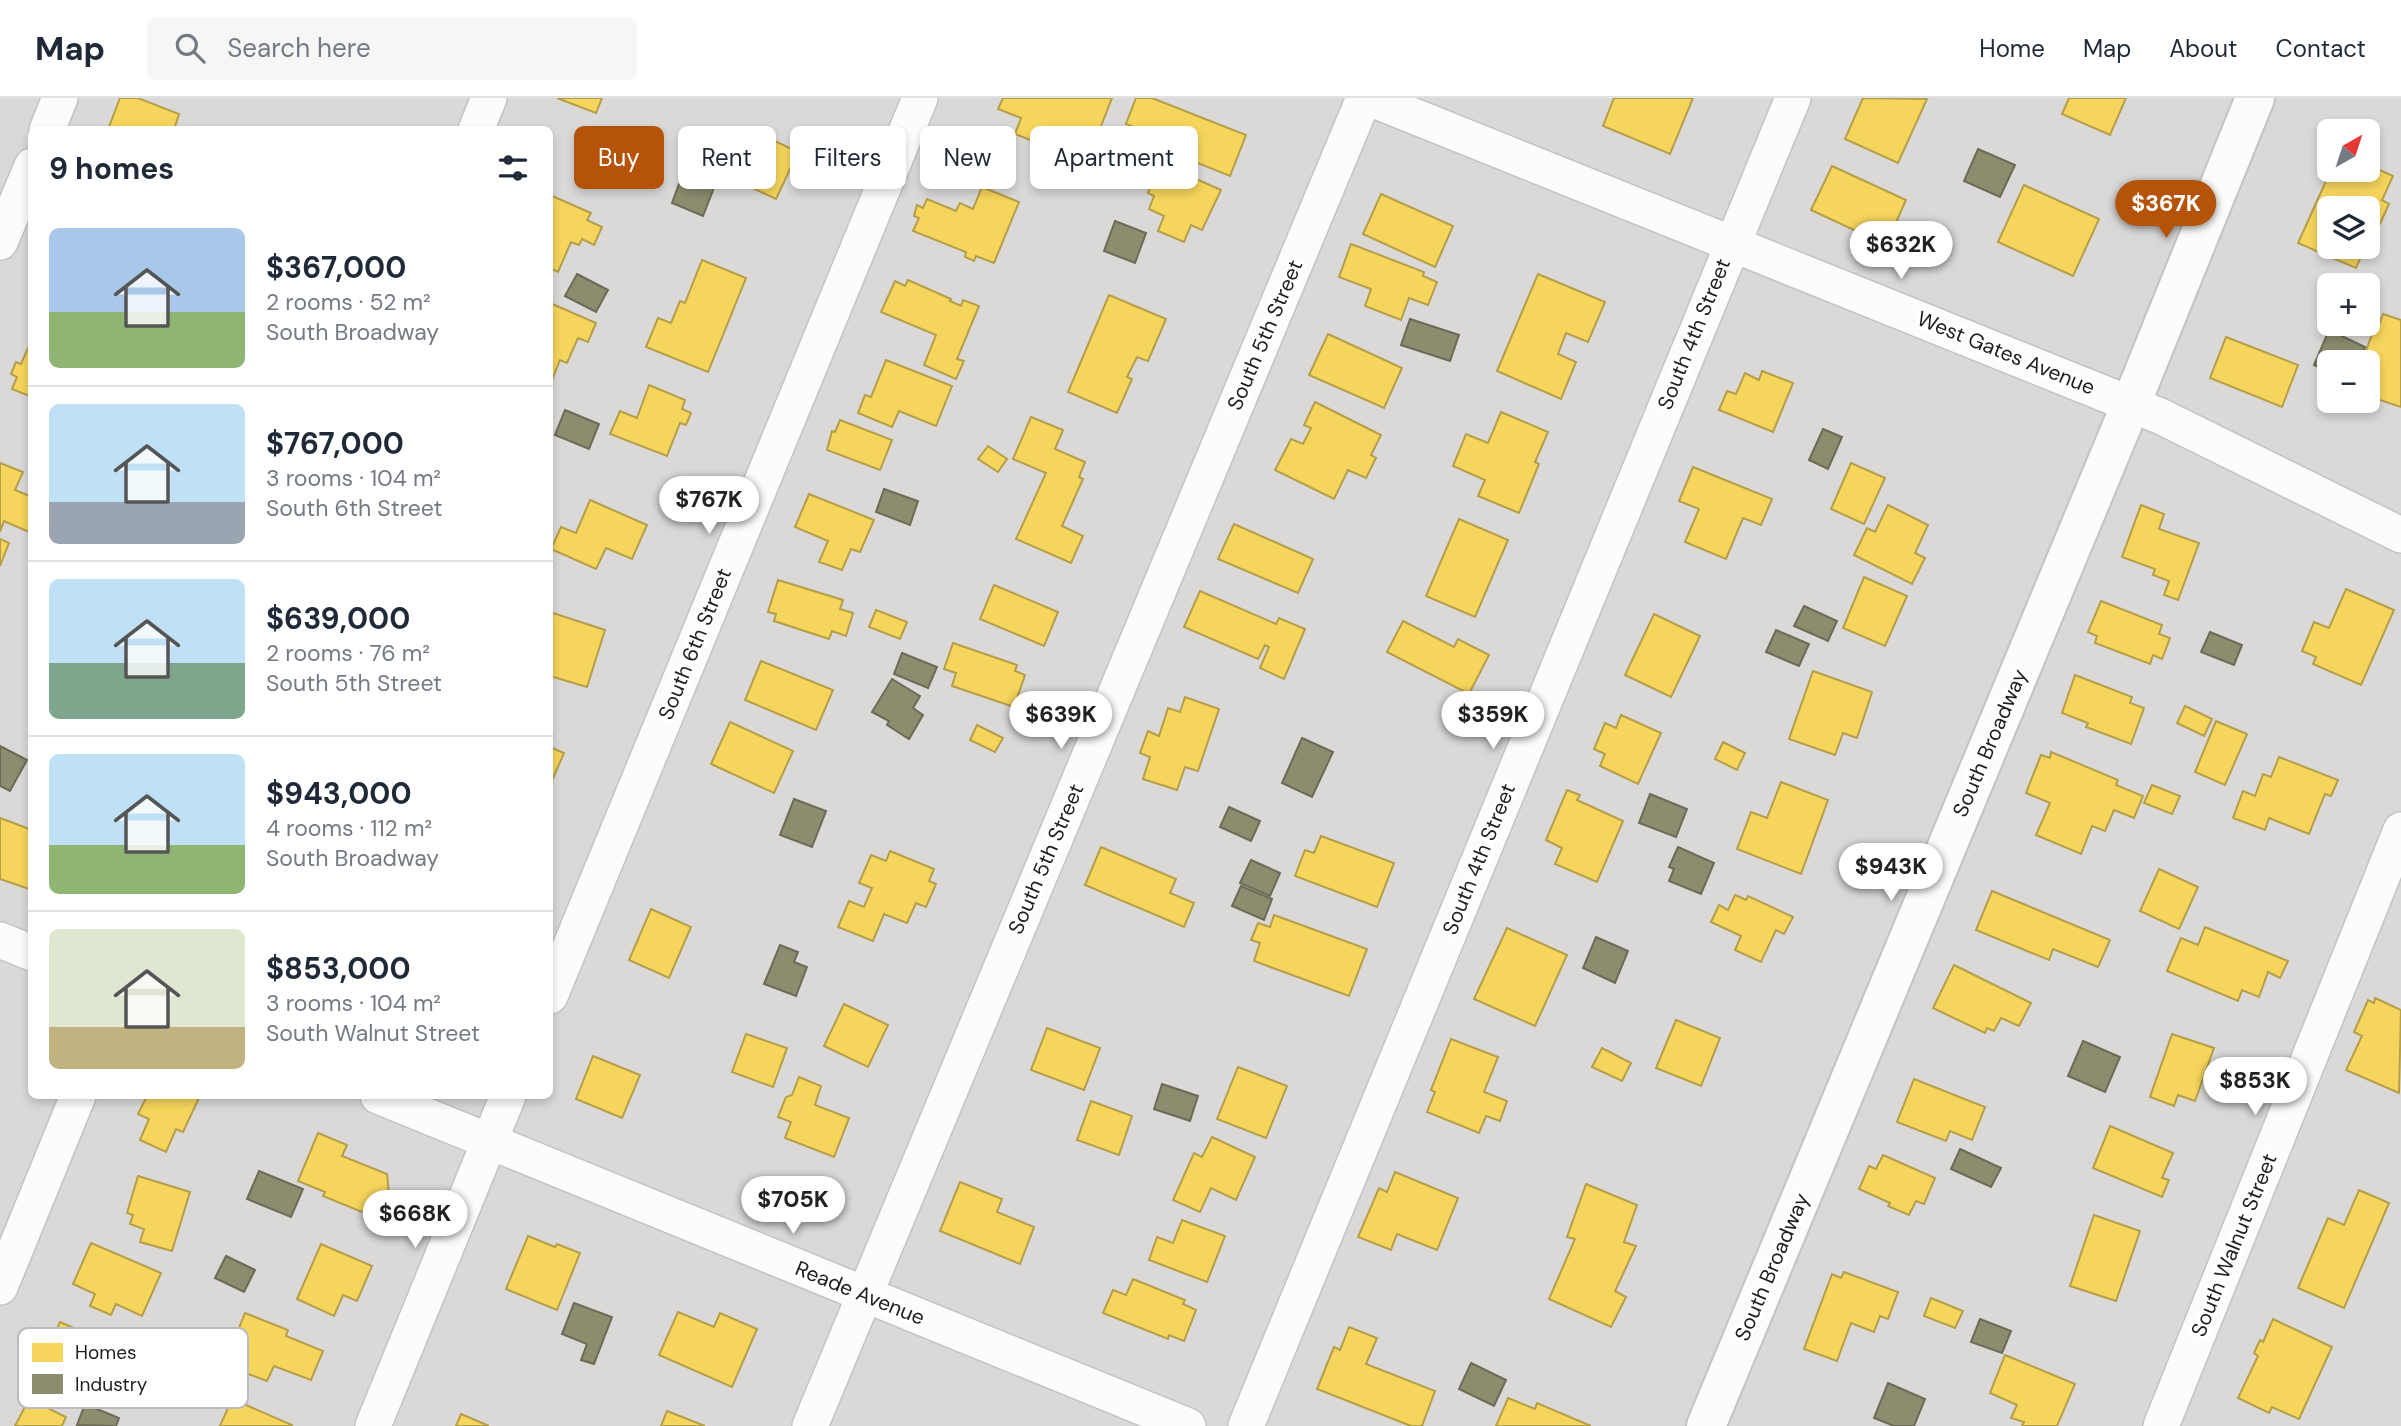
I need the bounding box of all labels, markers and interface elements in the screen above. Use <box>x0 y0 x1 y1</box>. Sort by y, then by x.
search box <box>147 17 637 80</box>
text: Map <box>35 27 105 70</box>
icon: search <box>171 29 209 67</box>
text: Search here <box>227 31 371 65</box>
text: Home <box>1979 33 2045 64</box>
text: Map <box>2083 33 2131 64</box>
text: About <box>2169 33 2238 64</box>
text: Contact <box>2276 33 2366 64</box>
north arrow <box>2317 119 2380 182</box>
map controls <box>2317 119 2380 413</box>
chip: Buy <box>574 126 664 189</box>
chip: Rent <box>678 126 776 189</box>
chip: Filters <box>790 126 906 189</box>
chip: New <box>920 126 1016 189</box>
chip: Apartment <box>1030 126 1198 189</box>
text: 9 homes <box>49 149 174 188</box>
icon: filters <box>494 149 532 187</box>
pin: $367K <box>2117 180 2215 240</box>
text: $367K <box>2131 188 2201 218</box>
button: layers <box>2317 196 2380 259</box>
pin: $632K <box>1852 222 1950 281</box>
text: $632K <box>1866 229 1936 259</box>
text: $367,000 <box>266 248 406 287</box>
street label: South 4th Street <box>1651 254 1737 414</box>
icon: home <box>105 256 189 340</box>
street label: South 5th Street <box>1221 256 1309 414</box>
button: + <box>2317 273 2380 336</box>
text: 2 rooms · 52 m² <box>266 287 431 317</box>
street label: West Gates Avenue <box>1913 305 2099 401</box>
text: South Broadway <box>266 317 439 347</box>
button: − <box>2317 350 2380 413</box>
text: $767,000 <box>266 424 404 463</box>
icon: home <box>105 432 189 516</box>
text: 3 rooms · 104 m² <box>266 463 441 493</box>
pin: $767K <box>660 476 758 536</box>
text: $767K <box>675 484 743 514</box>
text: South 6th Street <box>266 493 443 523</box>
street label: South 6th Street <box>652 564 738 724</box>
text: $639,000 <box>266 599 410 638</box>
icon: home <box>105 607 189 691</box>
text: 2 rooms · 76 m² <box>266 638 430 668</box>
street label: South Broadway <box>1946 664 2034 821</box>
text: South 5th Street <box>266 668 442 698</box>
pin: $639K <box>1012 692 1110 751</box>
pin: $359K <box>1444 692 1542 751</box>
text: $639K <box>1025 699 1097 729</box>
text: $359K <box>1457 699 1529 729</box>
text: $943,000 <box>266 774 412 813</box>
street label: South 4th Street <box>1436 779 1522 939</box>
street label: South 5th Street <box>1002 780 1090 938</box>
icon: home <box>105 782 189 866</box>
text: 4 rooms · 112 m² <box>266 813 432 843</box>
text: South Broadway <box>266 843 439 873</box>
pin: $943K <box>1842 844 1940 903</box>
text: $943K <box>1855 851 1927 881</box>
text: $853,000 <box>266 949 411 988</box>
icon: home <box>105 957 189 1041</box>
text: 3 rooms · 104 m² <box>266 988 441 1018</box>
text: South Walnut Street <box>266 1018 480 1048</box>
pin: $853K <box>2206 1058 2304 1117</box>
text: $853K <box>2219 1065 2291 1095</box>
street label: South Walnut Street <box>2184 1149 2284 1341</box>
pin: $705K <box>744 1176 842 1236</box>
text: $705K <box>757 1184 829 1214</box>
street label: South Broadway <box>1728 1188 1816 1345</box>
pin: $668K <box>366 1190 464 1250</box>
text: $668K <box>379 1198 451 1228</box>
street label: Reade Avenue <box>791 1254 929 1332</box>
legend <box>18 1328 248 1408</box>
text: Homes <box>75 1340 136 1365</box>
text: Industry <box>75 1372 148 1397</box>

